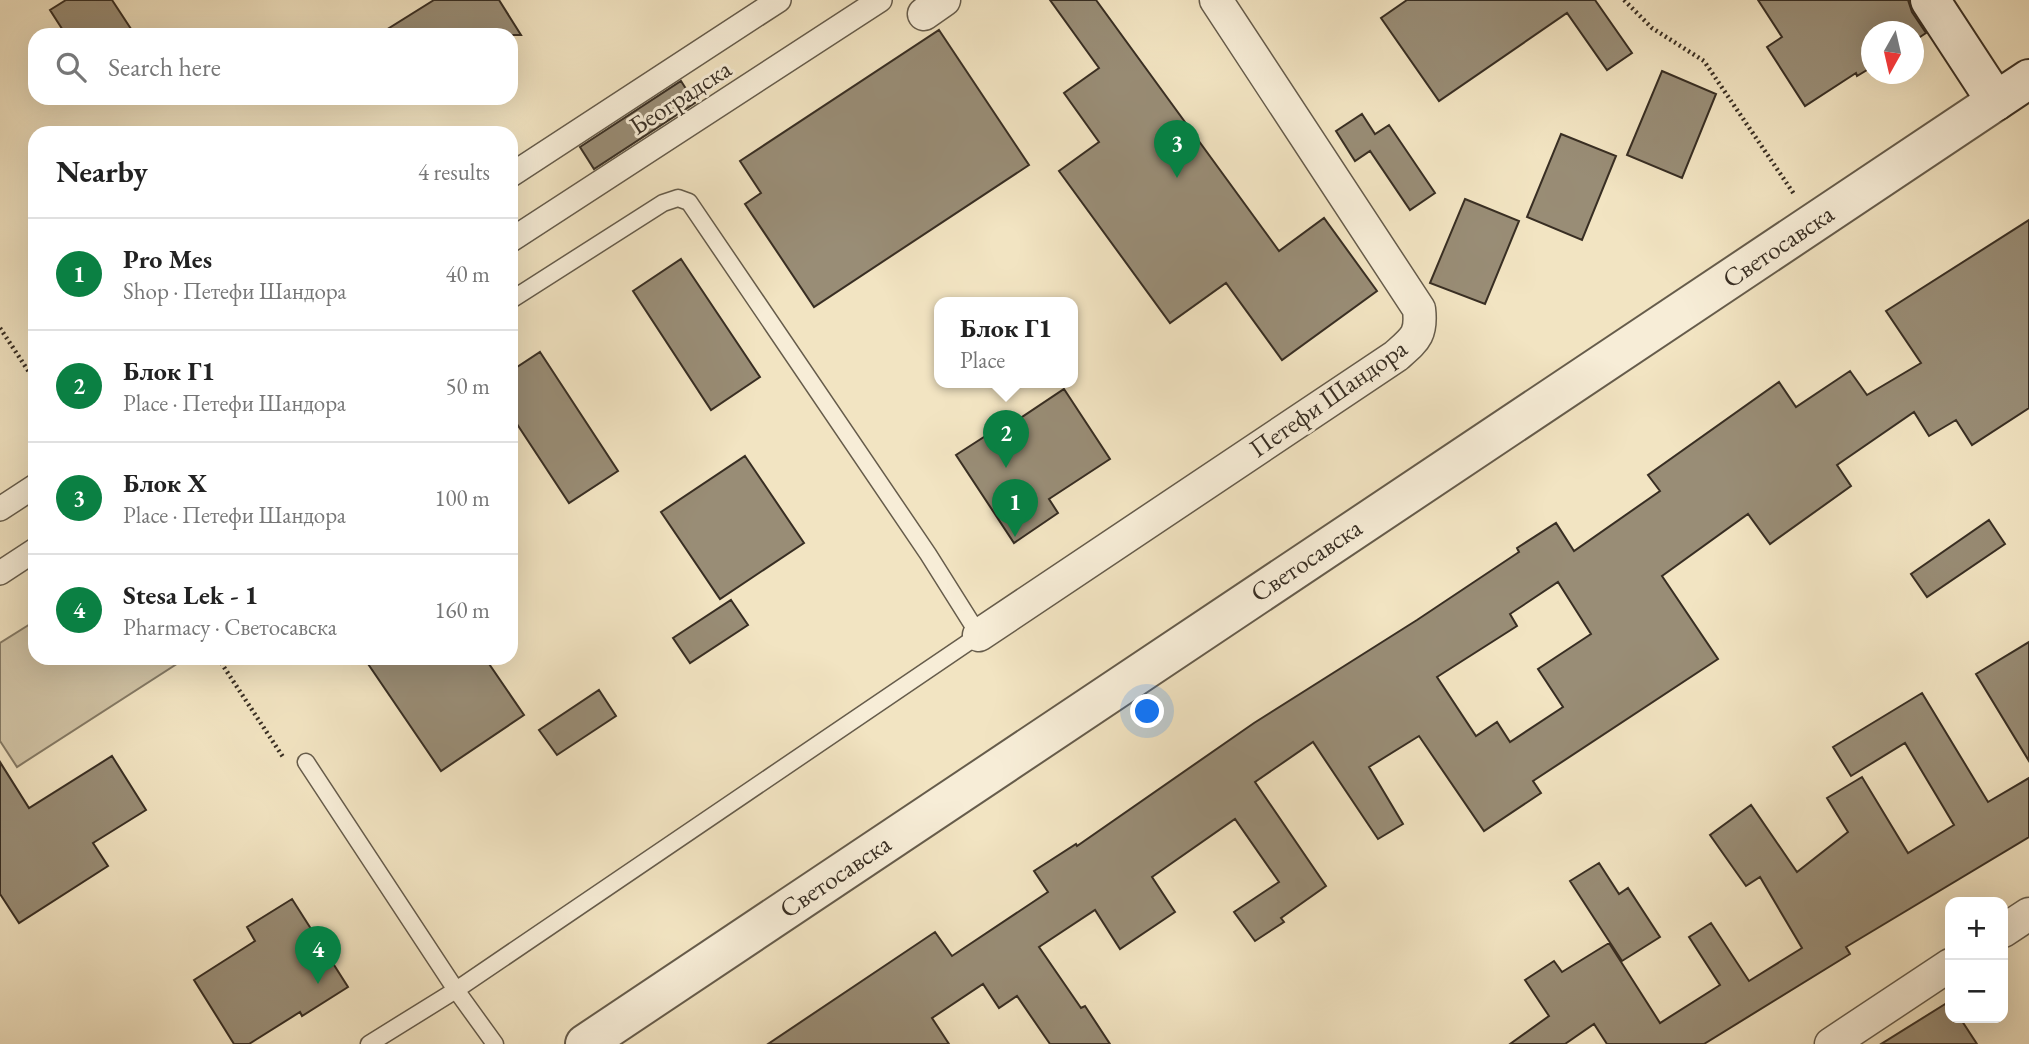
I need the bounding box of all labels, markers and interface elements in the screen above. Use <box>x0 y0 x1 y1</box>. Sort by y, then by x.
north arrow <box>1861 21 1924 84</box>
search box <box>28 28 518 105</box>
icon: search <box>52 48 90 86</box>
text: Search here <box>108 50 221 84</box>
street label: Београдска <box>623 51 738 143</box>
pin: 3 <box>1154 120 1200 178</box>
text: Nearby <box>56 152 148 191</box>
text: 4 results <box>418 157 490 187</box>
street label: Светосавска <box>1716 196 1841 296</box>
text: Pro Mes <box>123 242 212 276</box>
text: 1 <box>73 259 85 289</box>
text: 40 m <box>445 259 490 289</box>
text: Shop · Петефи Шандора <box>123 276 347 306</box>
popup <box>934 297 1078 388</box>
text: Блок Г1 <box>960 311 1052 345</box>
street label: Петефи Шандора <box>1242 331 1414 465</box>
text: Place <box>960 345 1005 375</box>
text: Блок Г1 <box>123 354 215 388</box>
text: 2 <box>73 371 85 401</box>
text: 50 m <box>445 371 490 401</box>
text: Place · Петефи Шандора <box>123 388 346 418</box>
pin: 2 <box>983 410 1029 468</box>
text: Блок Х <box>123 466 207 500</box>
pin: 1 <box>992 479 1038 537</box>
text: 3 <box>73 483 85 513</box>
text: 100 m <box>434 483 490 513</box>
text: Place · Петефи Шандора <box>123 500 346 530</box>
street label: Светосавска <box>1244 510 1369 610</box>
text: Stesa Lek - 1 <box>123 578 258 612</box>
text: 4 <box>73 595 85 625</box>
text: 160 m <box>434 595 490 625</box>
text: Pharmacy · Светосавска <box>123 612 337 642</box>
your location <box>1130 694 1164 728</box>
street label: Светосавска <box>773 826 898 926</box>
map controls <box>1945 897 2008 1023</box>
button: + <box>1945 897 2008 960</box>
pin: 4 <box>295 926 341 984</box>
button: − <box>1945 960 2008 1023</box>

